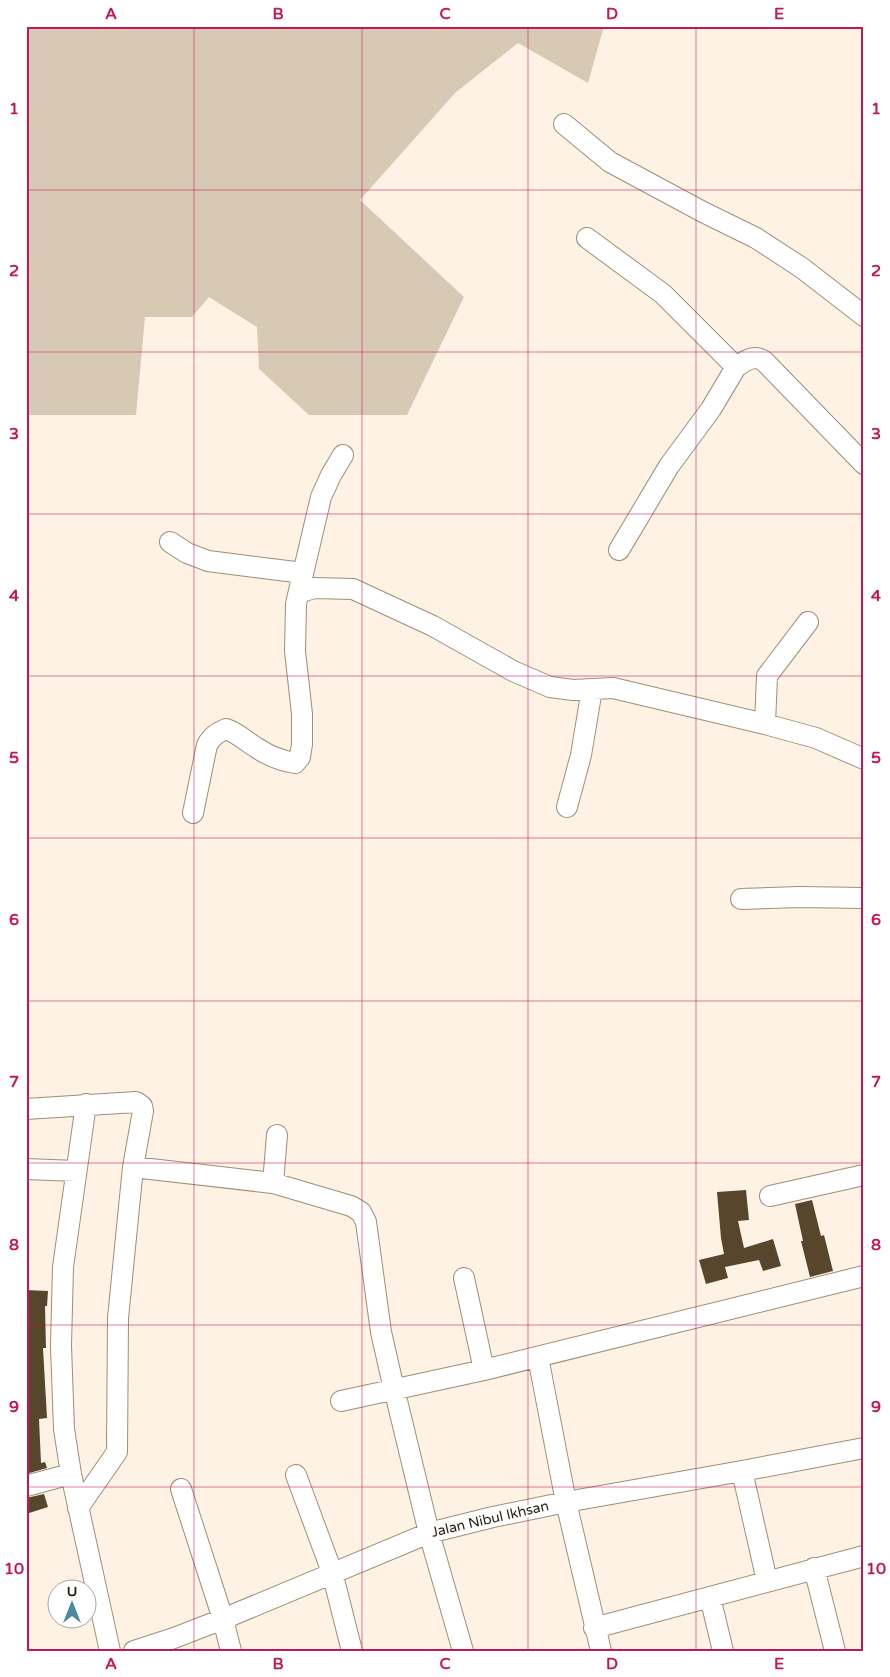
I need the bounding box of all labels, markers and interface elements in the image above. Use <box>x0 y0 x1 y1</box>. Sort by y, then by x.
text: A <box>105 4 117 24</box>
text: B <box>272 4 284 24</box>
text: C <box>439 4 451 24</box>
text: D <box>606 4 618 24</box>
text: E <box>774 4 784 24</box>
text: 1 <box>9 99 19 119</box>
text: 1 <box>871 99 881 119</box>
text: 2 <box>9 261 19 281</box>
text: 2 <box>871 261 881 281</box>
text: 3 <box>9 424 19 444</box>
text: 3 <box>871 424 881 444</box>
text: 4 <box>9 586 19 606</box>
text: 4 <box>871 586 881 606</box>
text: 5 <box>9 748 19 768</box>
text: 5 <box>871 748 881 768</box>
text: 6 <box>9 910 19 930</box>
text: 6 <box>871 910 881 930</box>
text: 7 <box>9 1072 19 1092</box>
text: 7 <box>871 1072 881 1092</box>
text: 8 <box>9 1235 19 1255</box>
text: 8 <box>871 1235 881 1255</box>
text: 9 <box>9 1397 19 1417</box>
text: 9 <box>871 1397 881 1417</box>
street label: Jalan Nibul Ikhsan <box>430 1497 550 1541</box>
text: 10 <box>4 1559 24 1579</box>
text: 10 <box>866 1559 886 1579</box>
north arrow <box>48 1580 98 1630</box>
text: U <box>67 1583 77 1600</box>
text: A <box>105 1654 117 1674</box>
text: B <box>272 1654 284 1674</box>
text: C <box>439 1654 451 1674</box>
text: D <box>606 1654 618 1674</box>
text: E <box>774 1654 784 1674</box>

